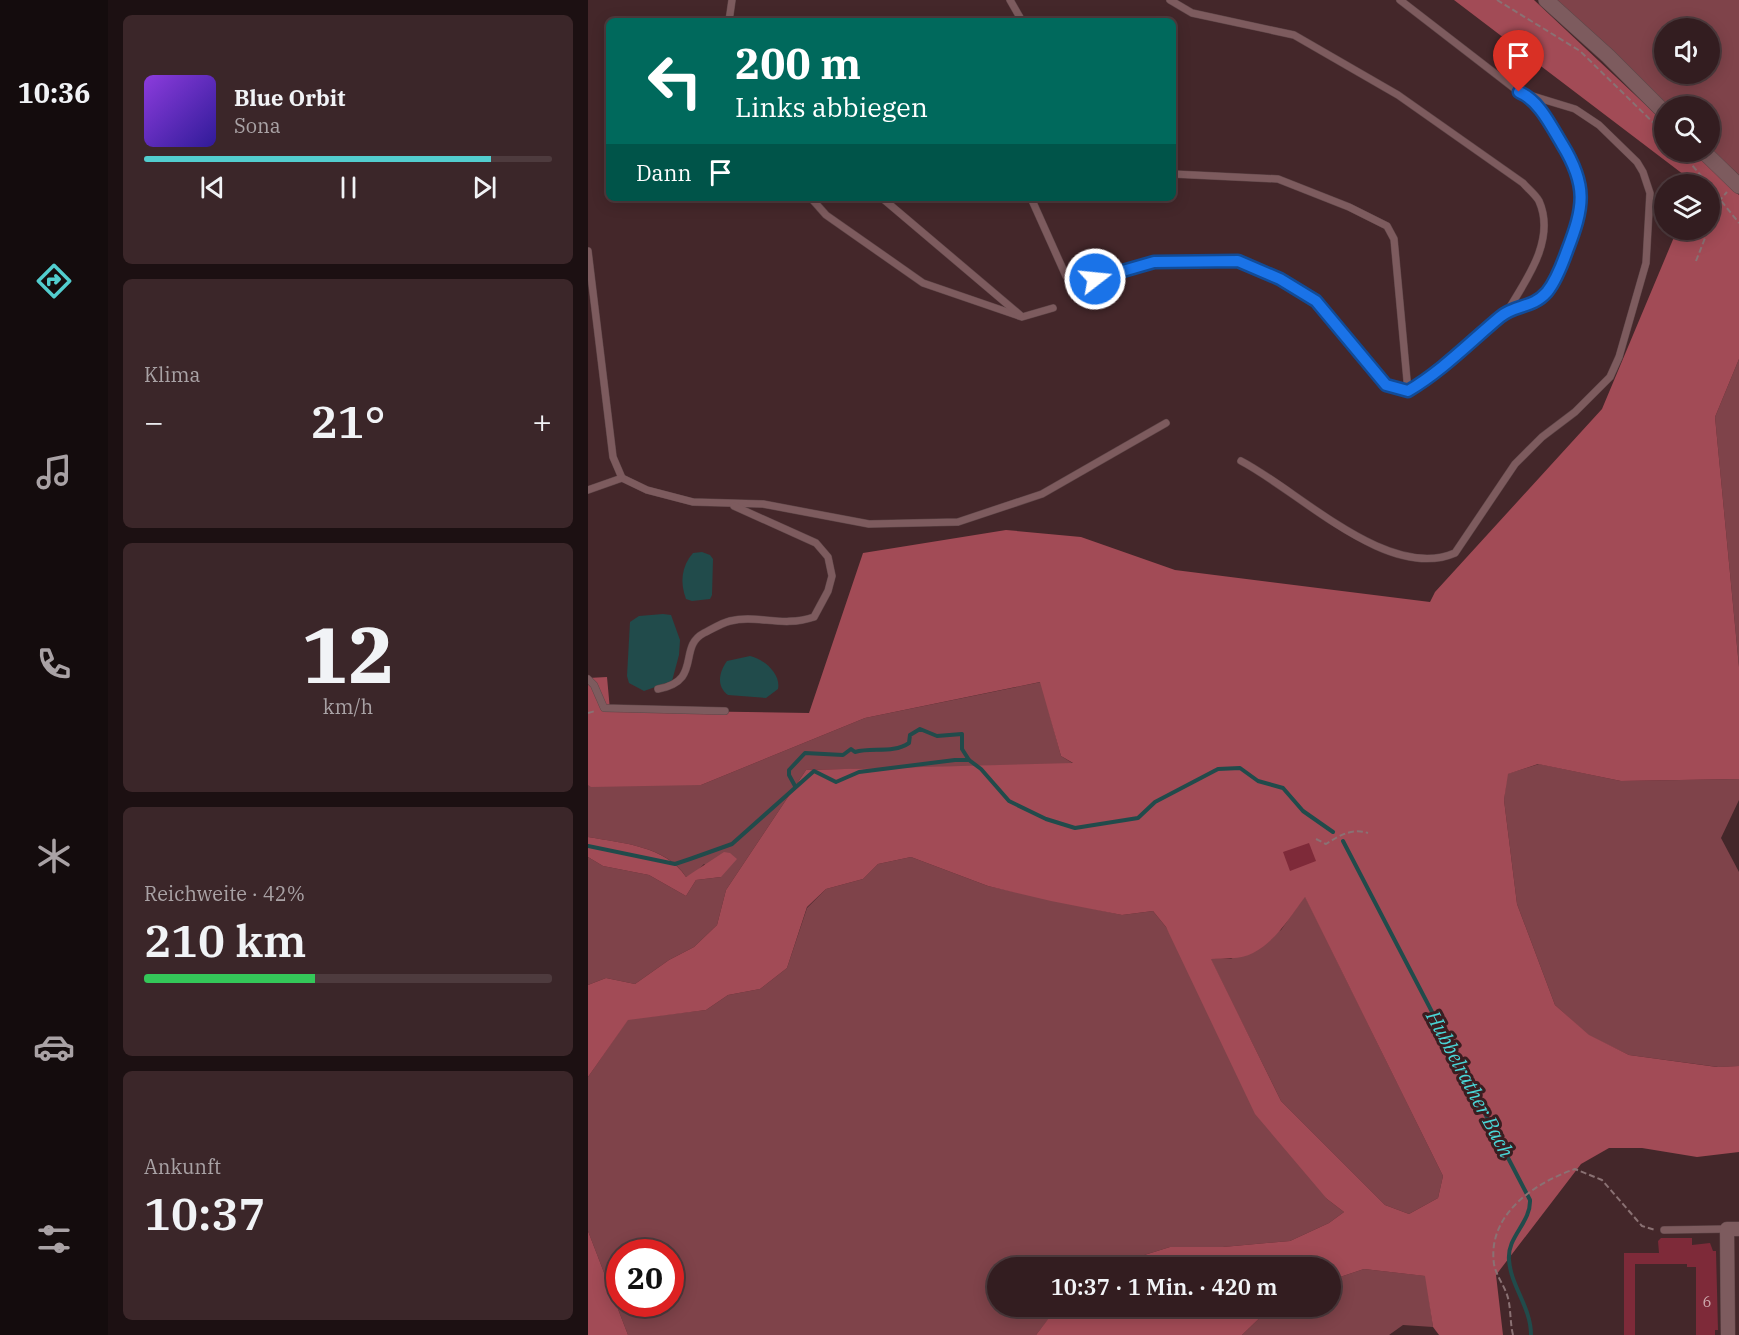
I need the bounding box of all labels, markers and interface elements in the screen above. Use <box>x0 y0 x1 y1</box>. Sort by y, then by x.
map controls <box>1654 18 1720 240</box>
button: sound <box>1654 18 1720 84</box>
pin <box>1493 30 1544 92</box>
text: 200 m <box>735 36 861 91</box>
icon: arrive <box>1502 39 1535 72</box>
icon: left <box>636 42 714 120</box>
text: 10:36 <box>18 75 90 110</box>
text: Blue Orbit <box>234 83 345 112</box>
text: Links abbiegen <box>735 89 928 124</box>
button: search <box>1654 96 1720 162</box>
text: Sona <box>234 112 281 139</box>
icon: arrive <box>704 156 737 189</box>
text: Dann <box>636 158 692 187</box>
icon: previous <box>196 171 229 204</box>
icon: pause <box>332 171 365 204</box>
icon: next <box>468 171 501 204</box>
button: layers <box>1654 174 1720 240</box>
position arrow <box>1063 247 1127 311</box>
icon: directions <box>33 260 75 302</box>
text: Klima <box>144 361 200 388</box>
text: 21° <box>310 392 386 450</box>
text: − <box>144 400 164 443</box>
text: + <box>532 400 552 443</box>
icon: music <box>33 451 75 493</box>
text: 12 <box>301 603 395 704</box>
icon: phone <box>33 643 75 685</box>
text: km/h <box>323 693 373 720</box>
icon: climate <box>33 835 75 877</box>
text: Reichweite · 42% <box>144 880 305 907</box>
text: 210 km <box>144 911 306 969</box>
water label: Hubbelrather Bach <box>1420 1005 1521 1162</box>
icon: car <box>33 1026 75 1068</box>
text: Ankunft <box>144 1153 221 1180</box>
text: 10:37 <box>144 1184 265 1242</box>
icon: filters <box>33 1218 75 1260</box>
speed limit sign: 20 <box>606 1239 684 1317</box>
text: 10:37 · 1 Min. · 420 m <box>1051 1272 1277 1301</box>
house number: 6 <box>1702 1292 1712 1311</box>

